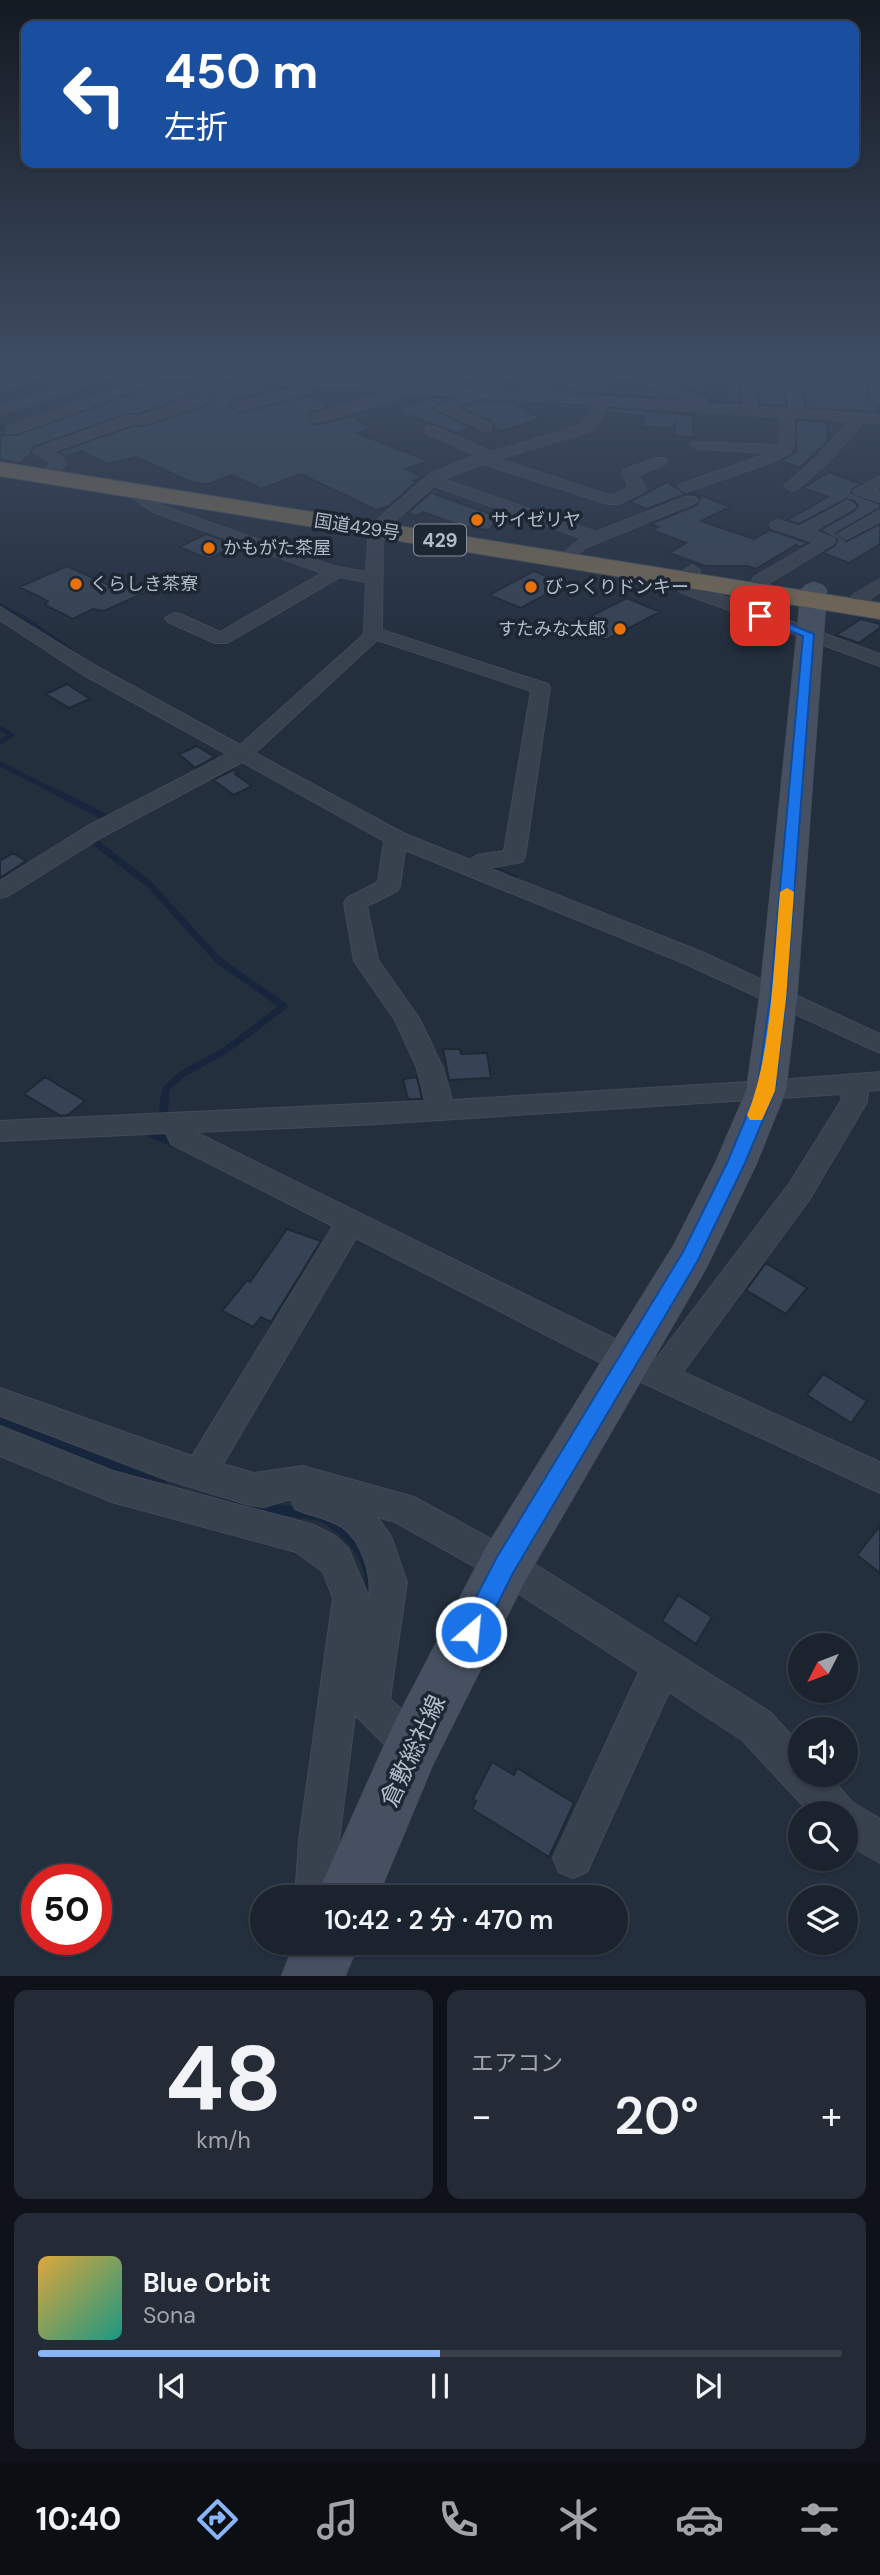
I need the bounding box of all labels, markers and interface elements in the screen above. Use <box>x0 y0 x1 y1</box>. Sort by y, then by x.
text: 450 m <box>164 39 318 103</box>
icon: left <box>49 49 140 140</box>
text: 左折 <box>164 106 228 148</box>
street label: 国道429号 <box>312 508 402 546</box>
place label: サイゼリヤ <box>491 508 581 532</box>
marker: サイゼリヤ <box>469 512 485 528</box>
road number: 429 <box>414 524 466 555</box>
place label: かもがた茶屋 <box>223 536 331 560</box>
marker: かもがた茶屋 <box>201 540 217 556</box>
place label: くらしき茶寮 <box>90 572 198 596</box>
place label: びっくりドンキー <box>545 575 689 599</box>
marker: くらしき茶寮 <box>68 576 84 592</box>
marker: びっくりドンキー <box>523 579 539 595</box>
pin <box>730 586 790 646</box>
icon: arrive <box>741 597 779 635</box>
place label: すたみな太郎 <box>498 617 606 641</box>
marker: すたみな太郎 <box>612 621 628 637</box>
position arrow <box>434 1595 508 1669</box>
north arrow <box>788 1633 858 1703</box>
map controls <box>788 1633 858 1955</box>
street label: 倉敷総社線 <box>373 1690 452 1812</box>
button: sound <box>788 1717 858 1787</box>
button: search <box>788 1801 858 1871</box>
speed limit sign: 50 <box>21 1864 112 1955</box>
button: layers <box>788 1885 858 1955</box>
text: 10:42 · 2 分 · 470 m <box>325 1903 553 1937</box>
text: 48 <box>165 2020 282 2138</box>
text: エアコン <box>471 2048 563 2078</box>
text: 20° <box>614 2082 699 2150</box>
text: − <box>471 2091 492 2141</box>
text: + <box>821 2091 842 2141</box>
text: km/h <box>196 2125 251 2155</box>
text: Blue Orbit <box>143 2266 271 2300</box>
text: Sona <box>143 2300 196 2330</box>
icon: previous <box>153 2367 191 2405</box>
icon: pause <box>421 2367 459 2405</box>
icon: next <box>689 2367 727 2405</box>
icon: directions <box>193 2495 242 2544</box>
icon: music <box>313 2495 362 2544</box>
icon: phone <box>434 2495 483 2544</box>
icon: climate <box>554 2495 603 2544</box>
icon: car <box>675 2495 724 2544</box>
icon: filters <box>795 2495 844 2544</box>
text: 10:40 <box>36 2498 121 2540</box>

